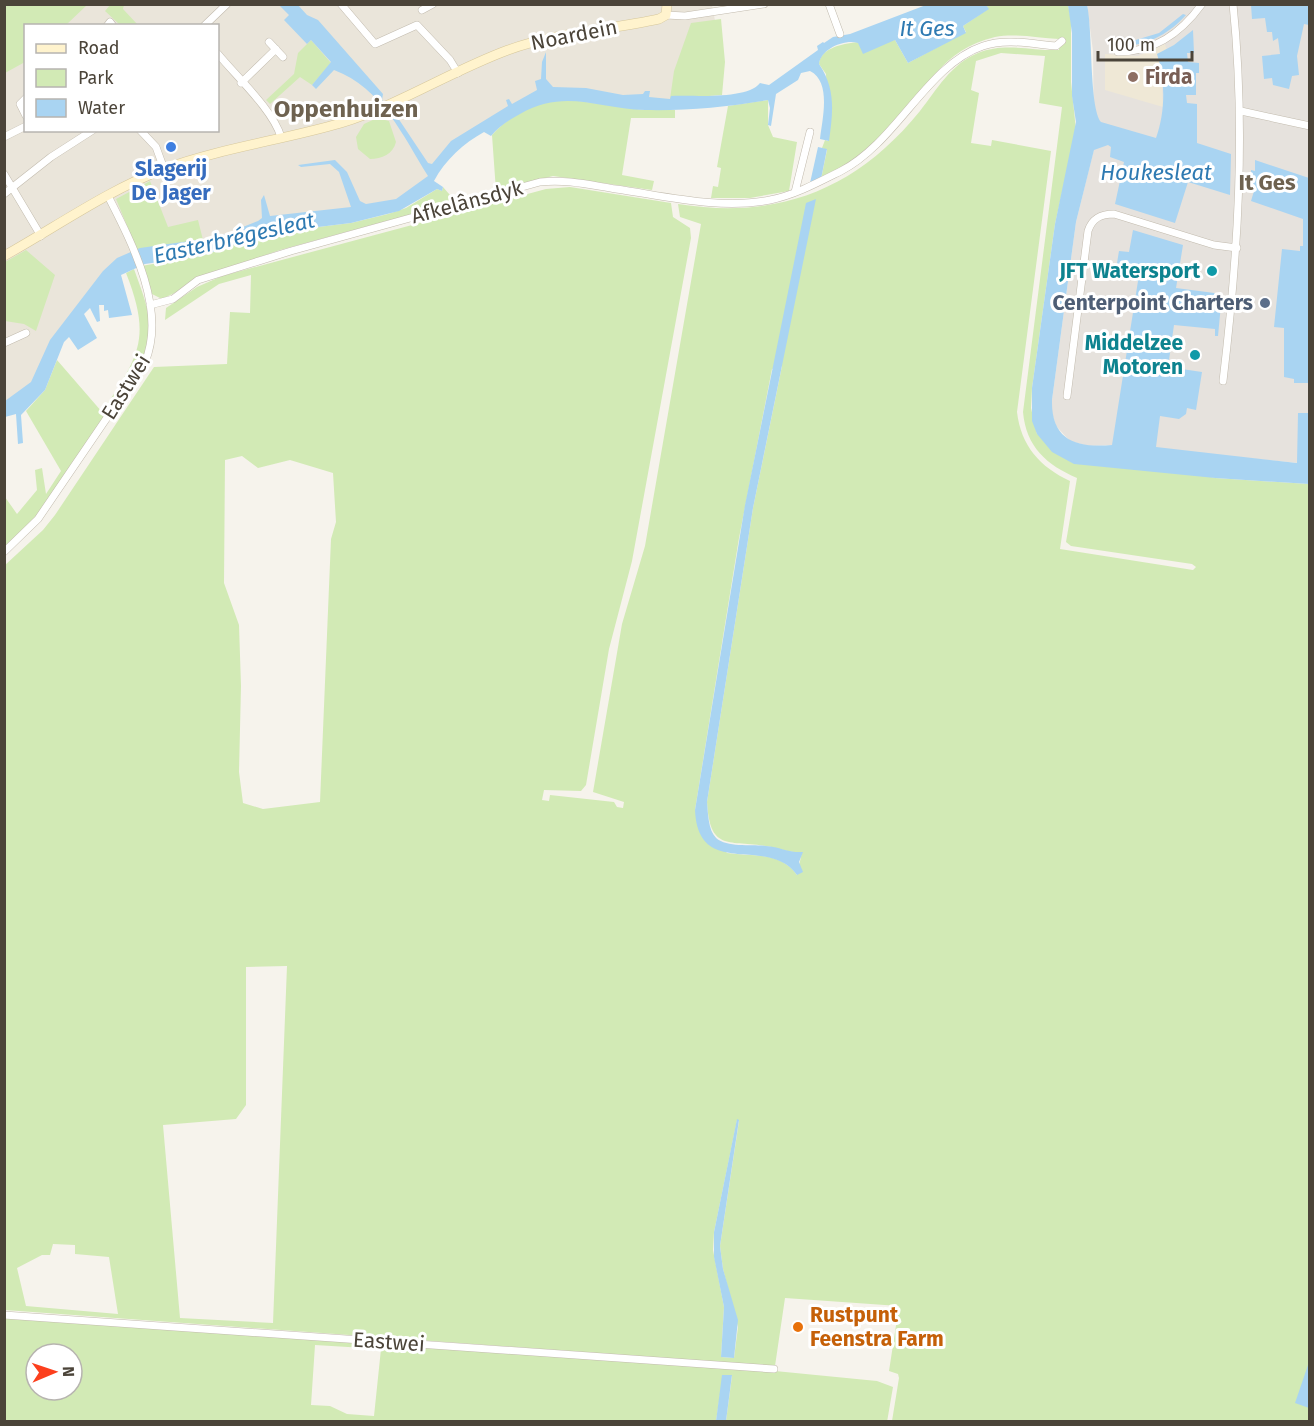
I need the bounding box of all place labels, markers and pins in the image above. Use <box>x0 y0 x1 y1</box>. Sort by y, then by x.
place label: Firda <box>1145 64 1192 90</box>
marker: Firda <box>1126 70 1140 84</box>
marker: Slagerij De Jager <box>164 140 178 154</box>
place label: Slagerij De Jager <box>131 156 211 206</box>
place label: JFT Watersport <box>1058 258 1201 284</box>
marker: JFT Watersport <box>1205 264 1219 278</box>
place label: Centerpoint Charters <box>1052 290 1253 316</box>
marker: Centerpoint Charters <box>1258 296 1272 310</box>
place label: Middelzee Motoren <box>1085 330 1183 380</box>
marker: Middelzee Motoren <box>1188 348 1202 362</box>
place label: Rustpunt Feenstra Farm <box>810 1302 944 1352</box>
marker: Rustpunt Feenstra Farm <box>791 1320 805 1334</box>

